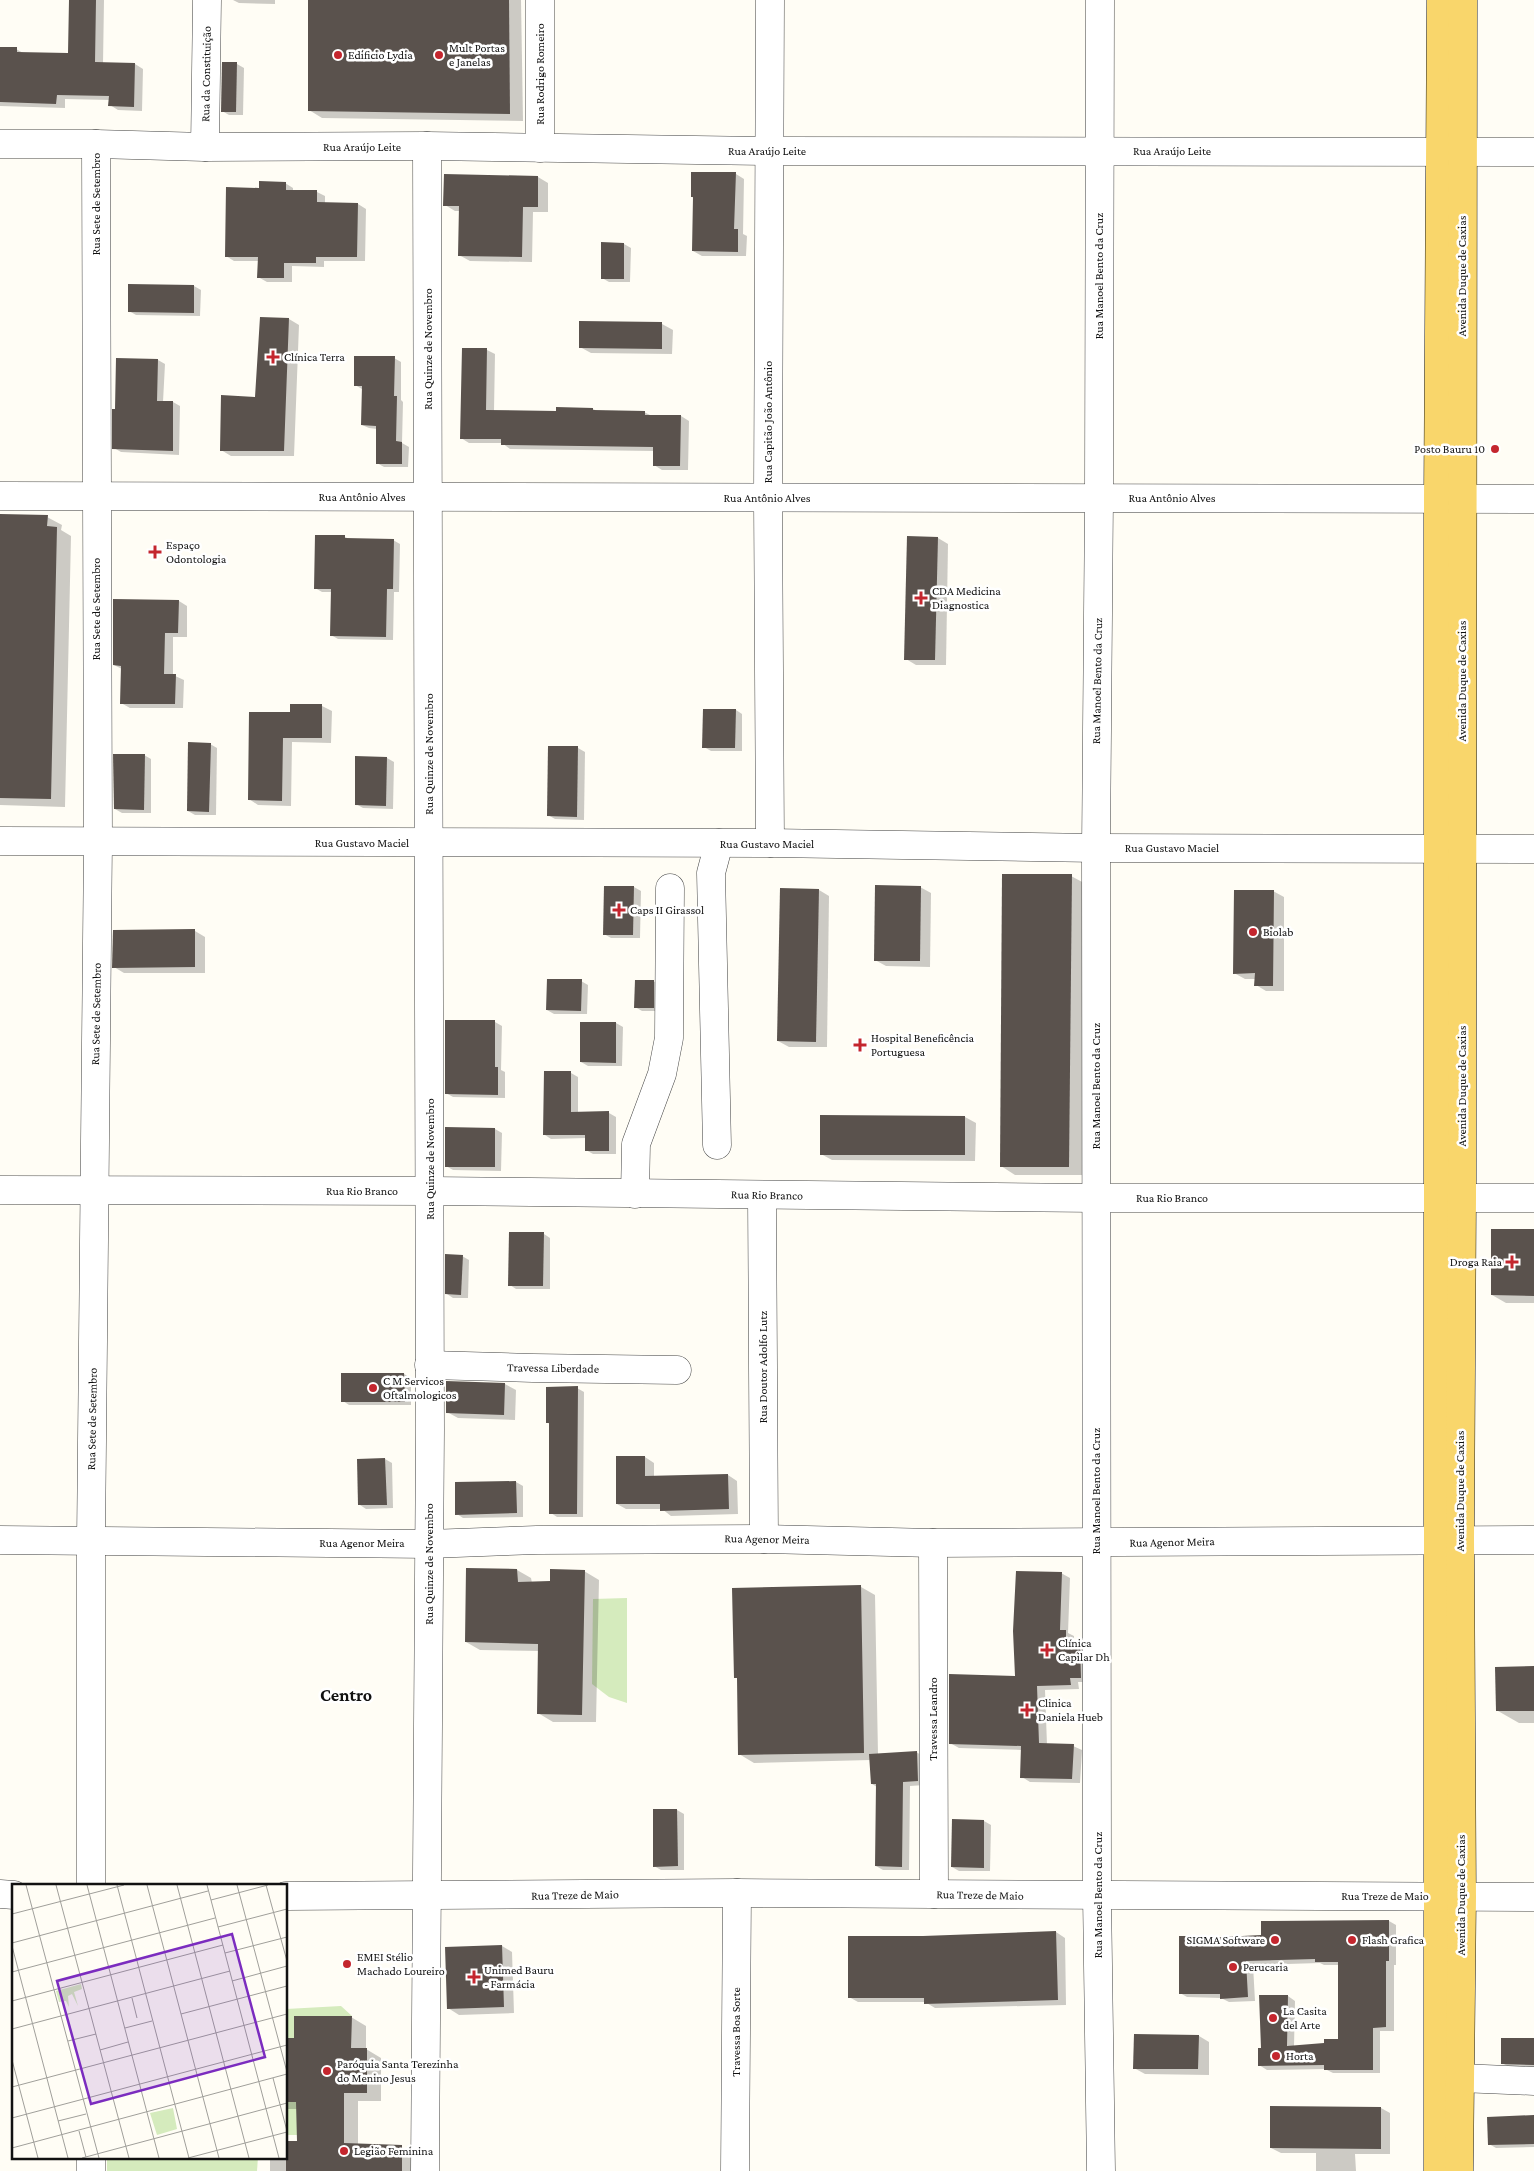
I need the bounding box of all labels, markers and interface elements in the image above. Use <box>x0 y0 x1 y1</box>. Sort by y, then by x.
street label: Rua Rodrigo Romeiro <box>533 23 547 125</box>
street label: Rua da Constituição <box>198 26 214 122</box>
place label: Mult Portas e Janelas <box>449 41 505 69</box>
place label: Edificio Lydia <box>348 48 413 62</box>
marker: Edificio Lydia <box>332 49 344 61</box>
marker: Mult Portas e Janelas <box>433 49 445 61</box>
street label: Rua Araújo Leite <box>323 140 401 154</box>
street label: Rua Araújo Leite <box>728 144 806 158</box>
street label: Rua Araújo Leite <box>1133 144 1211 158</box>
street label: Rua Sete de Setembro <box>89 153 103 255</box>
street label: Rua Manoel Bento da Cruz <box>1092 213 1106 339</box>
street label: Avenida Duque de Caxias <box>1455 215 1469 336</box>
street label: Rua Quinze de Novembro <box>421 288 435 410</box>
marker: Clínica Terra <box>266 350 280 364</box>
place label: Clínica Terra <box>284 350 345 364</box>
street label: Rua Capitão João Antônio <box>761 361 775 483</box>
place label: Posto Bauru 10 <box>1414 442 1485 456</box>
marker: Posto Bauru 10 <box>1489 443 1501 455</box>
street label: Rua Antônio Alves <box>319 490 406 504</box>
street label: Rua Antônio Alves <box>724 491 811 505</box>
street label: Rua Antônio Alves <box>1129 491 1216 505</box>
place label: Espaço Odontologia <box>166 538 227 566</box>
marker: Espaço Odontologia <box>148 545 162 559</box>
street label: Rua Sete de Setembro <box>89 558 103 660</box>
place label: CDA Medicina Diagnostica <box>932 584 1001 612</box>
marker: CDA Medicina Diagnostica <box>914 591 928 605</box>
street label: Rua Manoel Bento da Cruz <box>1089 618 1105 744</box>
street label: Avenida Duque de Caxias <box>1455 620 1469 741</box>
street label: Rua Quinze de Novembro <box>422 693 436 815</box>
street label: Rua Gustavo Maciel <box>315 836 409 850</box>
street label: Rua Gustavo Maciel <box>720 837 814 851</box>
street label: Rua Gustavo Maciel <box>1125 841 1219 855</box>
marker: Caps II Girassol <box>612 903 626 917</box>
place label: Caps II Girassol <box>630 903 704 917</box>
place label: Biolab <box>1263 925 1294 939</box>
marker: Biolab <box>1247 926 1259 938</box>
street label: Rua Sete de Setembro <box>88 963 104 1065</box>
street label: Rua Manoel Bento da Cruz <box>1089 1023 1103 1149</box>
street label: Avenida Duque de Caxias <box>1455 1025 1469 1146</box>
place label: Hospital Beneficência Portuguesa <box>871 1031 975 1059</box>
marker: Hospital Beneficência Portuguesa <box>853 1038 867 1052</box>
street label: Rua Quinze de Novembro <box>423 1098 437 1220</box>
street label: Rua Rio Branco <box>326 1184 398 1198</box>
street label: Rua Rio Branco <box>731 1187 803 1203</box>
street label: Rua Rio Branco <box>1136 1191 1208 1205</box>
place label: Droga Raia <box>1450 1255 1502 1269</box>
marker: Droga Raia <box>1506 1256 1518 1268</box>
street label: Rua Doutor Adolfo Lutz <box>756 1311 770 1423</box>
street label: Travessa Liberdade <box>507 1360 599 1376</box>
street label: Rua Sete de Setembro <box>84 1368 100 1470</box>
place label: C M Servicos Oftalmologicos <box>383 1374 457 1402</box>
marker: C M Servicos Oftalmologicos <box>367 1382 379 1394</box>
street label: Rua Manoel Bento da Cruz <box>1089 1428 1103 1554</box>
street label: Avenida Duque de Caxias <box>1453 1430 1467 1551</box>
street label: Rua Quinze de Novembro <box>422 1503 436 1625</box>
street label: Rua Agenor Meira <box>724 1531 810 1547</box>
street label: Rua Agenor Meira <box>1129 1534 1215 1550</box>
street label: Rua Agenor Meira <box>319 1536 405 1550</box>
place label: Clínica Capilar Dh <box>1058 1636 1110 1664</box>
marker: Clínica Capilar Dh <box>1040 1643 1054 1657</box>
street label: Travessa Leandro <box>926 1677 940 1761</box>
district label: Centro <box>320 1685 372 1705</box>
place label: Clinica Daniela Hueb <box>1038 1696 1103 1724</box>
marker: Clinica Daniela Hueb <box>1020 1703 1034 1717</box>
street label: Rua Manoel Bento da Cruz <box>1091 1832 1105 1958</box>
street label: Avenida Duque de Caxias <box>1454 1834 1468 1955</box>
inset map <box>12 1884 288 2158</box>
street label: Rua Treze de Maio <box>531 1887 619 1903</box>
street label: Rua Treze de Maio <box>936 1887 1024 1903</box>
street label: Rua Treze de Maio <box>1341 1889 1429 1903</box>
place label: SIGMA Software <box>1187 1933 1265 1947</box>
place label: Flash Grafica <box>1362 1933 1425 1947</box>
marker: SIGMA Software <box>1269 1934 1281 1946</box>
marker: Flash Grafica <box>1346 1934 1358 1946</box>
place label: EMEI Stélio Machado Loureiro <box>357 1950 445 1978</box>
marker: EMEI Stélio Machado Loureiro <box>341 1958 353 1970</box>
place label: Perucaria <box>1243 1960 1289 1974</box>
marker: Perucaria <box>1227 1961 1239 1973</box>
place label: Unimed Bauru - Farmácia <box>484 1963 555 1991</box>
marker: Unimed Bauru - Farmácia <box>468 1971 480 1983</box>
street label: Travessa Boa Sorte <box>729 1987 743 2077</box>
place label: La Casita del Arte <box>1283 2004 1327 2032</box>
marker: La Casita del Arte <box>1267 2012 1279 2024</box>
place label: Horta <box>1286 2049 1314 2063</box>
marker: Horta <box>1270 2050 1282 2062</box>
place label: Paróquia Santa Terezinha do Menino Jesus <box>337 2057 459 2085</box>
marker: Paróquia Santa Terezinha do Menino Jesus <box>321 2065 333 2077</box>
place label: Legião Feminina <box>354 2144 434 2158</box>
marker: Legião Feminina <box>338 2145 350 2157</box>

